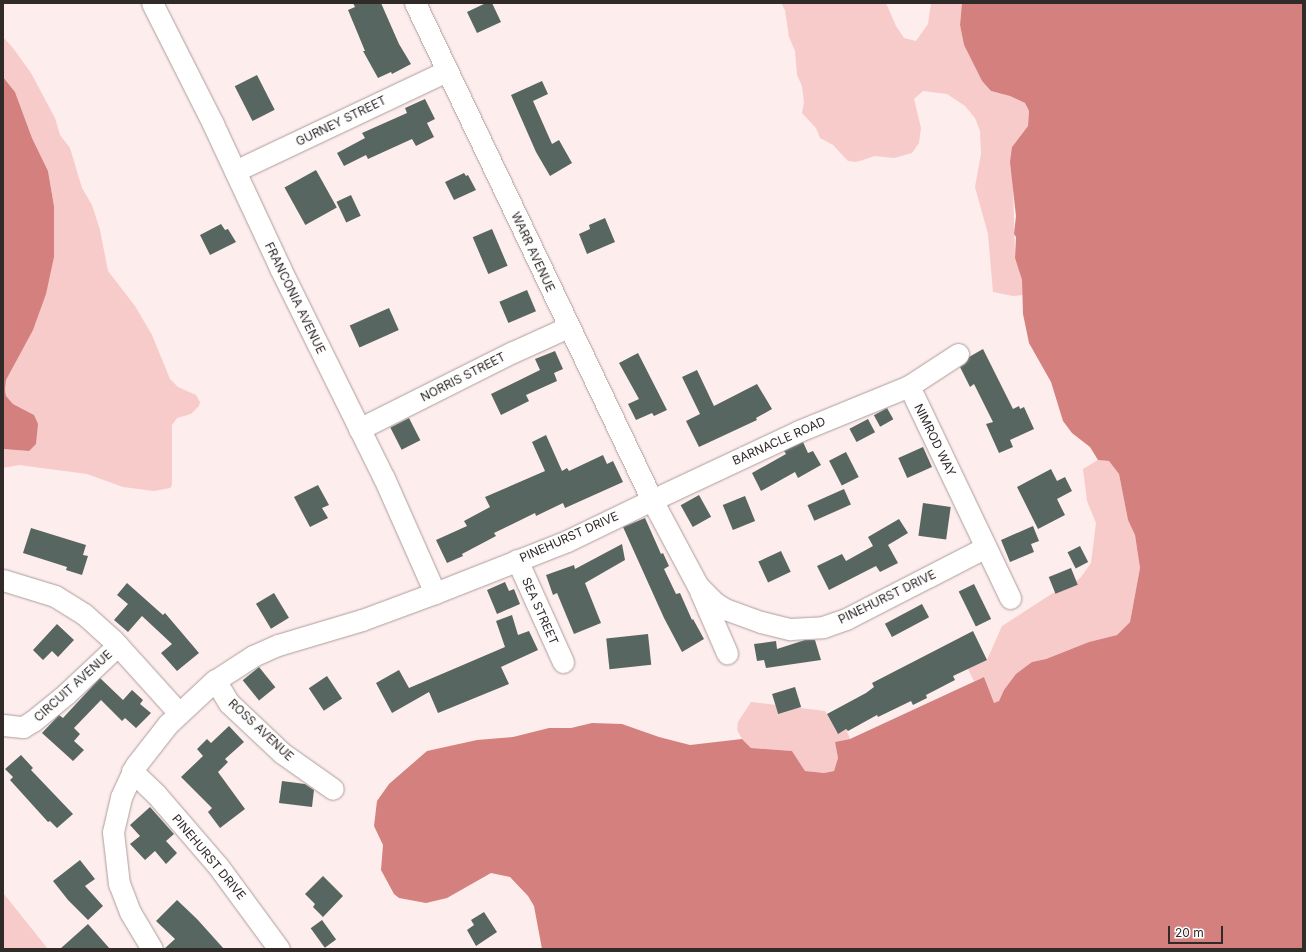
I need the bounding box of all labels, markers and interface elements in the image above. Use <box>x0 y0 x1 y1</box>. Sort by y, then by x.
street label: GURNEY STREET <box>293 93 389 149</box>
street label: WARR AVENUE <box>508 210 558 294</box>
street label: FRANCONIA AVENUE <box>262 240 328 356</box>
street label: NORRIS STREET <box>418 349 508 405</box>
street label: NIMROD WAY <box>911 401 959 479</box>
street label: BARNACLE ROAD <box>730 414 828 468</box>
street label: PINEHURST DRIVE <box>517 509 621 565</box>
street label: PINEHURST DRIVE <box>836 567 938 627</box>
street label: SEA STREET <box>519 575 561 647</box>
street label: CIRCUIT AVENUE <box>31 647 115 725</box>
street label: ROSS AVENUE <box>225 696 297 764</box>
street label: PINEHURST DRIVE <box>169 812 249 902</box>
scale bar <box>1170 918 1225 944</box>
text: 20 m <box>1175 925 1204 940</box>

